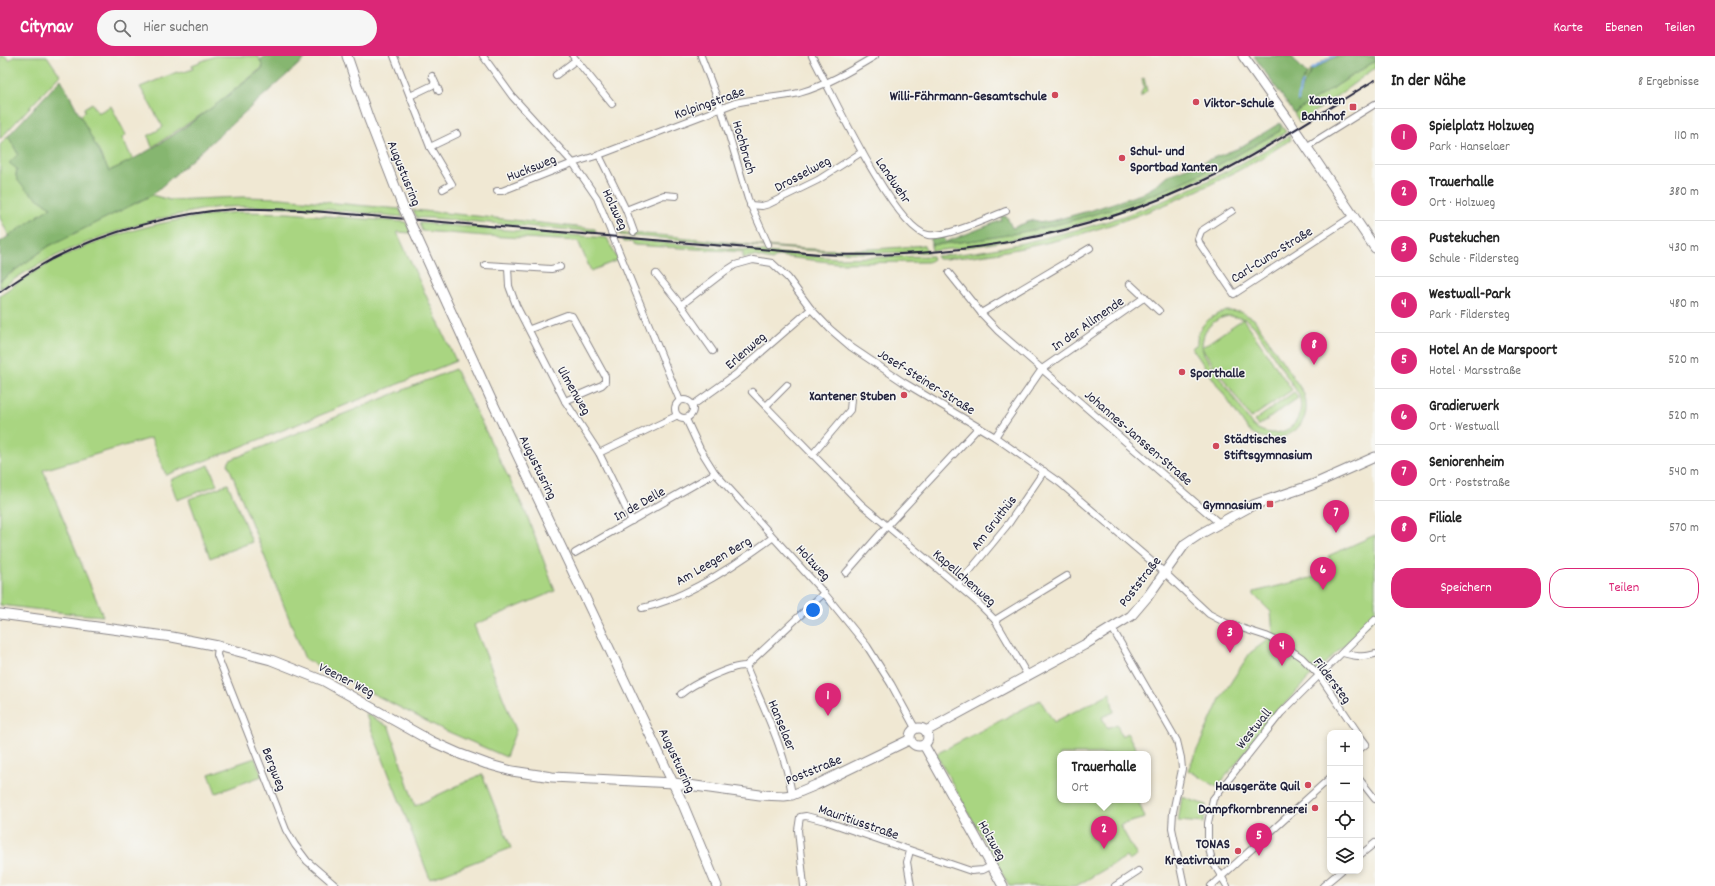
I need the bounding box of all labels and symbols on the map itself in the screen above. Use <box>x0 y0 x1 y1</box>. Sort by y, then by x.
street label: Kolpingstraße <box>672 83 748 125</box>
place label: Willi-Fährmann-Gesamtschule <box>890 87 1047 107</box>
marker: Willi-Fährmann-Gesamtschule <box>1050 90 1060 100</box>
place label: Xanten Bahnhof <box>1301 91 1346 127</box>
place label: Viktor-Schule <box>1204 94 1274 114</box>
marker: Viktor-Schule <box>1191 97 1201 107</box>
marker: Xanten Bahnhof <box>1348 102 1358 112</box>
street label: Hochbruch <box>726 118 760 177</box>
street label: Augustusring <box>381 138 425 210</box>
place label: Schul- und Sportbad Xanten <box>1130 142 1218 178</box>
street label: Hucksweg <box>504 150 560 188</box>
street label: Drosselweg <box>771 152 835 198</box>
marker: Schul- und Sportbad Xanten <box>1117 153 1127 163</box>
street label: Landwehr <box>869 154 916 209</box>
street label: Holzweg <box>596 186 632 234</box>
street label: Carl-Cuno-Straße <box>1227 223 1317 289</box>
street label: In der Allmende <box>1048 292 1128 357</box>
street label: Erlenweg <box>721 328 771 375</box>
pin: 8 <box>1301 332 1327 365</box>
street label: Josef-Steiner-Straße <box>873 345 979 421</box>
street label: Ulmenweg <box>551 363 595 419</box>
place label: Sporthalle <box>1190 364 1245 384</box>
marker: Sporthalle <box>1177 367 1187 377</box>
street label: Johannes-Janssen-Straße <box>1079 386 1196 491</box>
place label: Xantener Stuben <box>810 387 897 407</box>
marker: Xantener Stuben <box>899 390 909 400</box>
place label: Städtisches Stiftsgymnasium <box>1224 430 1313 466</box>
street label: Augustusring <box>513 432 561 503</box>
marker: Städtisches Stiftsgymnasium <box>1211 441 1221 451</box>
street label: In de Delle <box>611 482 669 527</box>
street label: Am Gruithüs <box>967 491 1022 555</box>
place label: Gymnasium <box>1203 496 1262 516</box>
marker: Gymnasium <box>1265 499 1275 509</box>
pin: 7 <box>1323 500 1349 533</box>
street label: Am Leegen Berg <box>672 532 756 592</box>
street label: Holzweg <box>790 541 835 586</box>
street label: Kapellchenweg <box>928 545 1000 612</box>
street label: Poststraße <box>1114 553 1167 612</box>
pin: 6 <box>1310 557 1336 590</box>
your location <box>803 600 823 620</box>
pin: 3 <box>1217 620 1243 653</box>
pin: 4 <box>1269 633 1295 666</box>
street label: Fildersteg <box>1307 654 1355 709</box>
street label: Veener Weg <box>315 658 378 703</box>
pin: 1 <box>815 683 841 716</box>
street label: Hanselaer <box>762 697 801 755</box>
street label: Westwall <box>1232 704 1278 754</box>
street label: Augustusring <box>653 725 700 796</box>
street label: Bergweg <box>256 745 291 795</box>
street label: Poststraße <box>783 750 845 791</box>
place label: Hausgeräte Quil <box>1215 777 1301 797</box>
marker: Hausgeräte Quil <box>1303 780 1313 790</box>
street label: Mauritiusstraße <box>815 800 901 846</box>
place label: Dampfkornbrennerei <box>1198 800 1307 820</box>
marker: Dampfkornbrennerei <box>1310 803 1320 813</box>
pin: 2 <box>1091 816 1117 849</box>
street label: Holzweg <box>972 817 1011 865</box>
pin: 5 <box>1246 823 1272 856</box>
place label: TONAS Kreativraum <box>1165 835 1230 871</box>
marker: TONAS Kreativraum <box>1233 846 1243 856</box>

